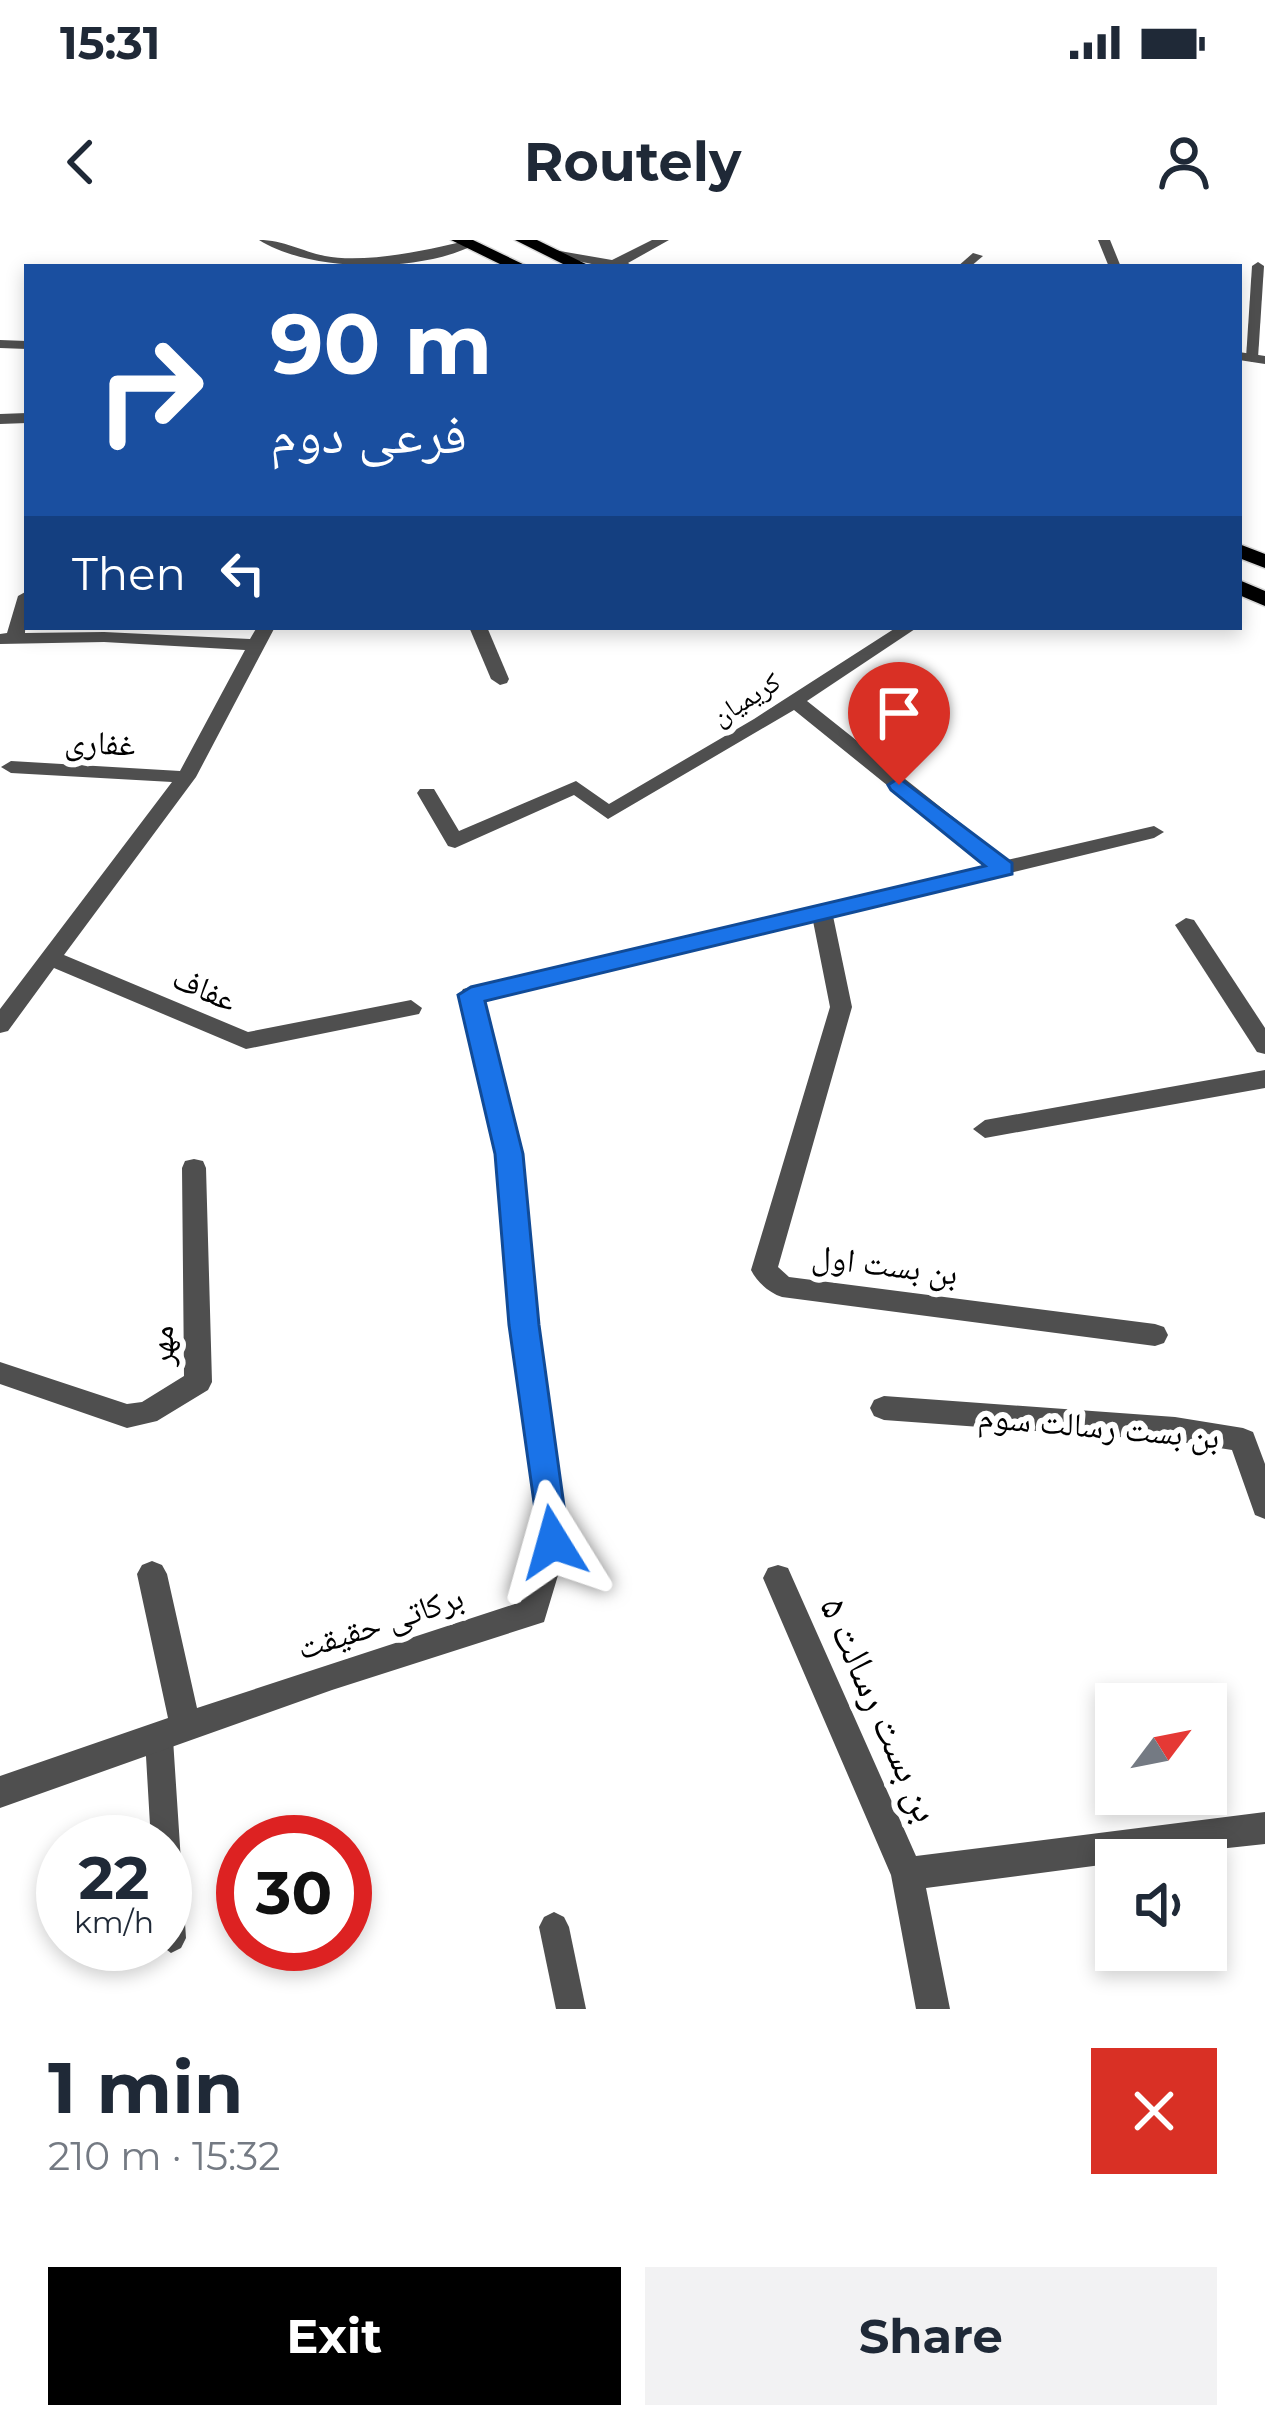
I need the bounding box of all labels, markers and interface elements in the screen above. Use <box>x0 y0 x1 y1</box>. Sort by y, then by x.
text: 15:31 <box>60 15 161 70</box>
icon: back <box>48 129 114 195</box>
text: Routely <box>524 129 741 195</box>
icon: person <box>1151 129 1217 195</box>
text: 90 m <box>270 293 492 395</box>
icon: right <box>72 312 228 468</box>
text: فرعی دوم <box>270 401 467 467</box>
icon: left <box>210 540 276 606</box>
text: Then <box>72 546 186 601</box>
pin <box>848 662 950 785</box>
street label: کریمیان <box>705 665 786 732</box>
icon: arrive <box>866 680 932 746</box>
street label: غفاری <box>63 720 136 765</box>
street label: عفاف <box>167 957 243 1019</box>
street label: بن بست اول <box>810 1235 960 1294</box>
street label: مهر <box>141 1326 181 1367</box>
street label: بن بست رسالت سوم <box>976 1396 1221 1458</box>
position arrow <box>490 1479 616 1605</box>
street label: برکاتی حقیقت <box>292 1576 469 1669</box>
street label: بن بست رسالت ۵ <box>809 1589 952 1829</box>
north arrow <box>1095 1683 1227 1815</box>
map controls <box>1095 1683 1227 1971</box>
speed limit sign: 30 <box>216 1815 372 1971</box>
button: sound <box>1095 1839 1227 1971</box>
text: 22 <box>79 1841 149 1914</box>
text: km/h <box>74 1904 154 1941</box>
text: 1 min <box>48 2043 244 2131</box>
button: close <box>1091 2048 1217 2174</box>
text: 210 m · 15:32 <box>48 2132 280 2180</box>
button: Exit <box>48 2267 621 2405</box>
button: Share <box>645 2267 1217 2405</box>

